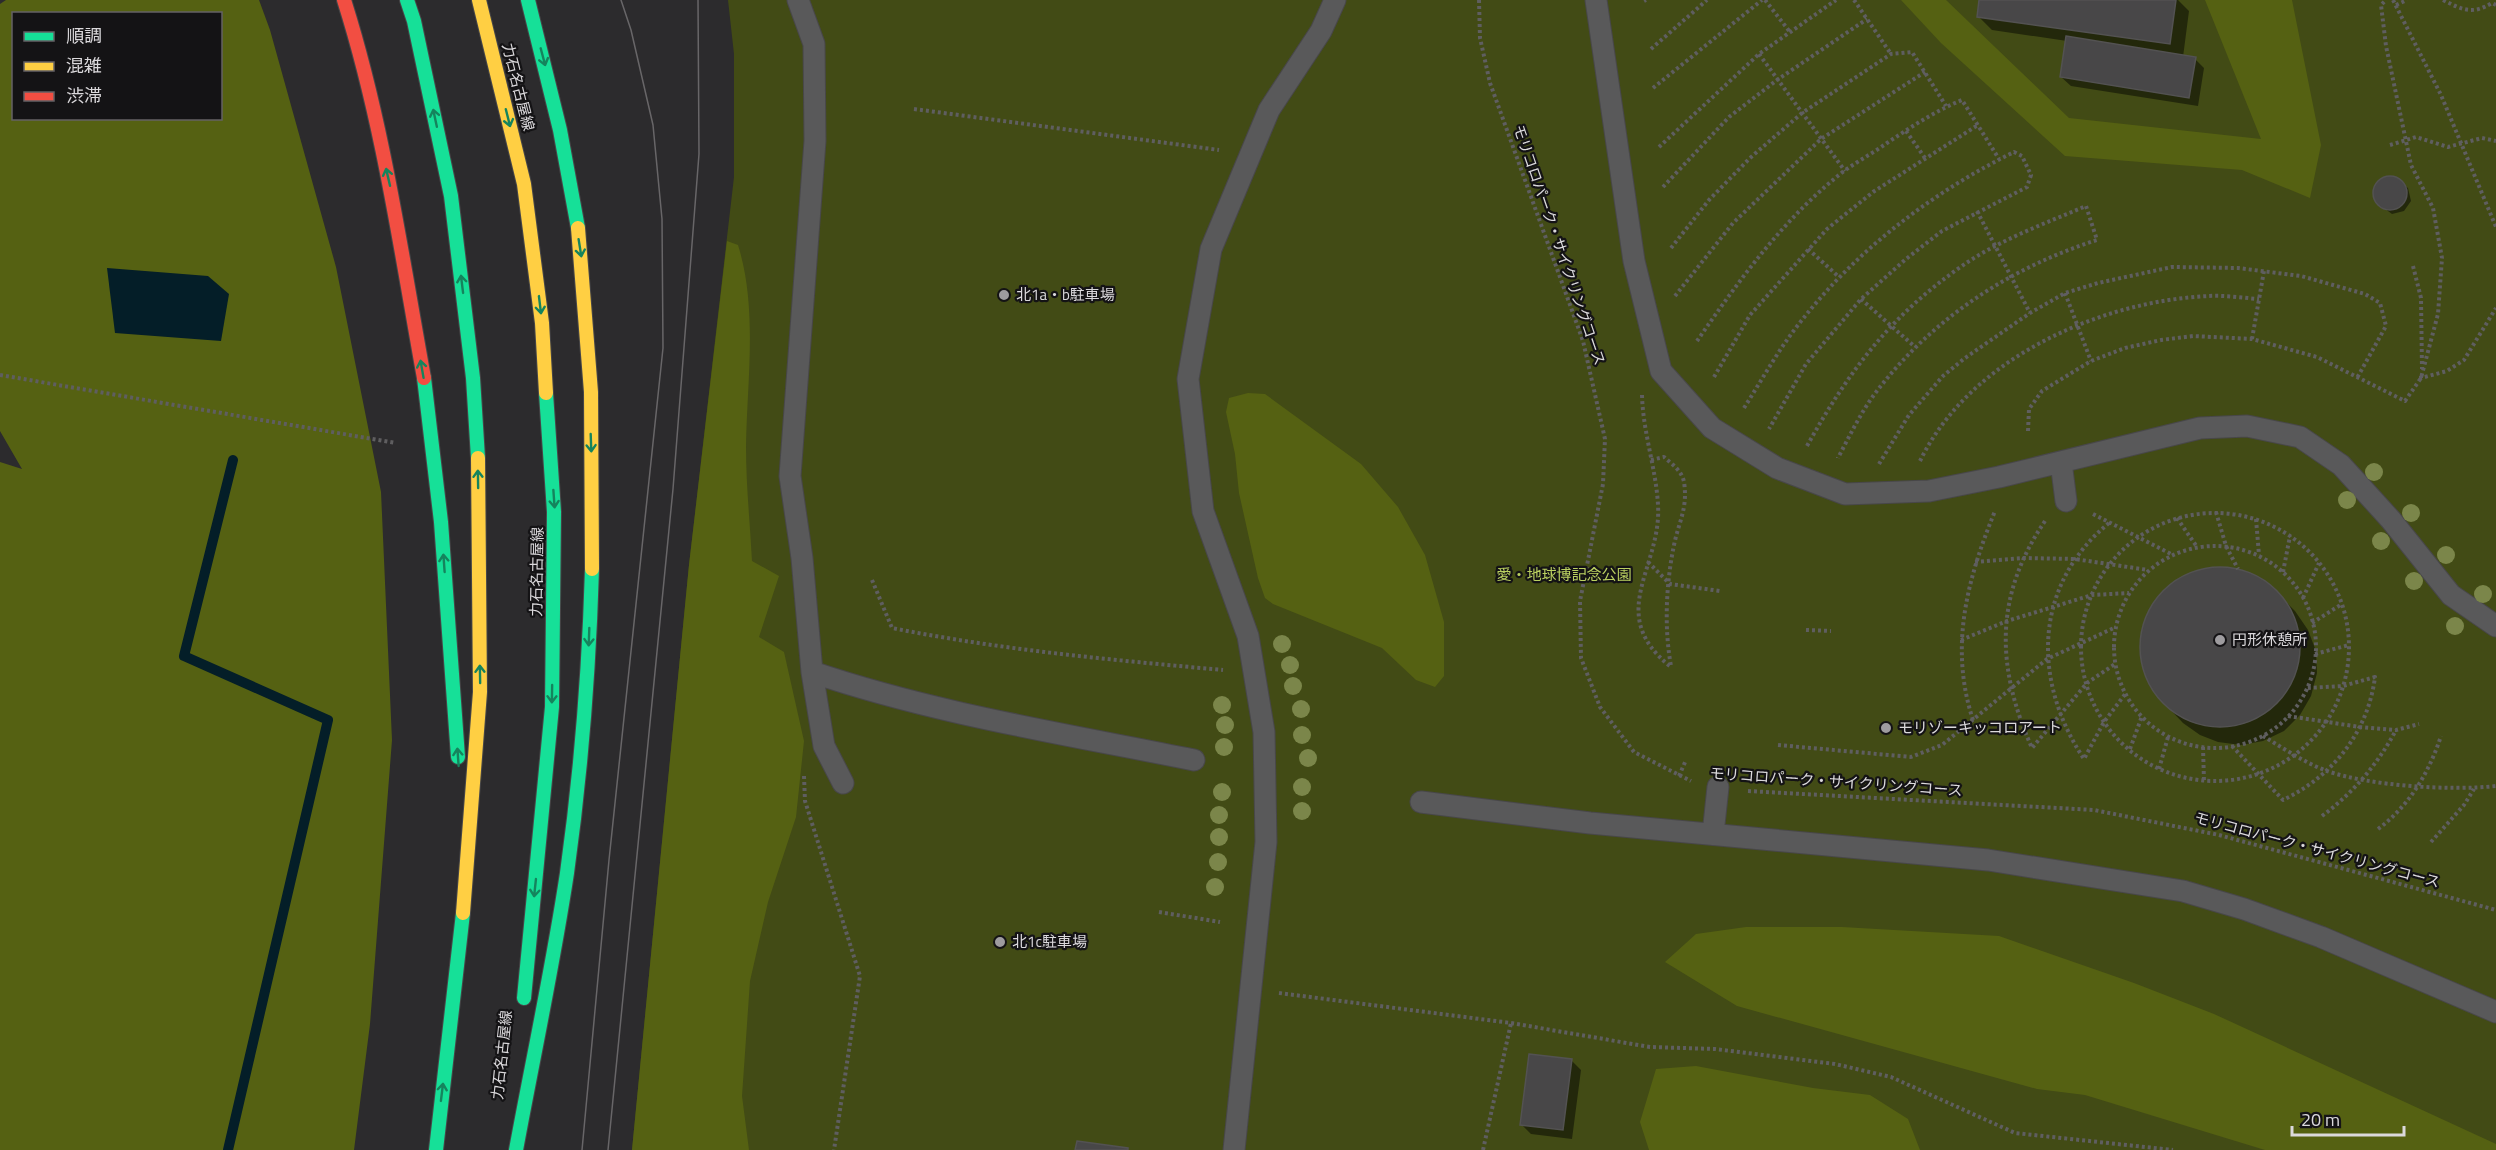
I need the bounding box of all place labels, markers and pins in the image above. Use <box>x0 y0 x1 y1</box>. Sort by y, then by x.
place label: 北1a・b駐車場 <box>1016 283 1115 306</box>
marker: 北1a・b駐車場 <box>997 288 1011 302</box>
place label: 円形休憩所 <box>2232 628 2307 651</box>
marker: 円形休憩所 <box>2213 633 2227 647</box>
place label: モリゾーキッコロアート <box>1898 716 2062 739</box>
marker: モリゾーキッコロアート <box>1879 721 1893 735</box>
place label: 北1c駐車場 <box>1012 930 1087 953</box>
marker: 北1c駐車場 <box>993 935 1007 949</box>

